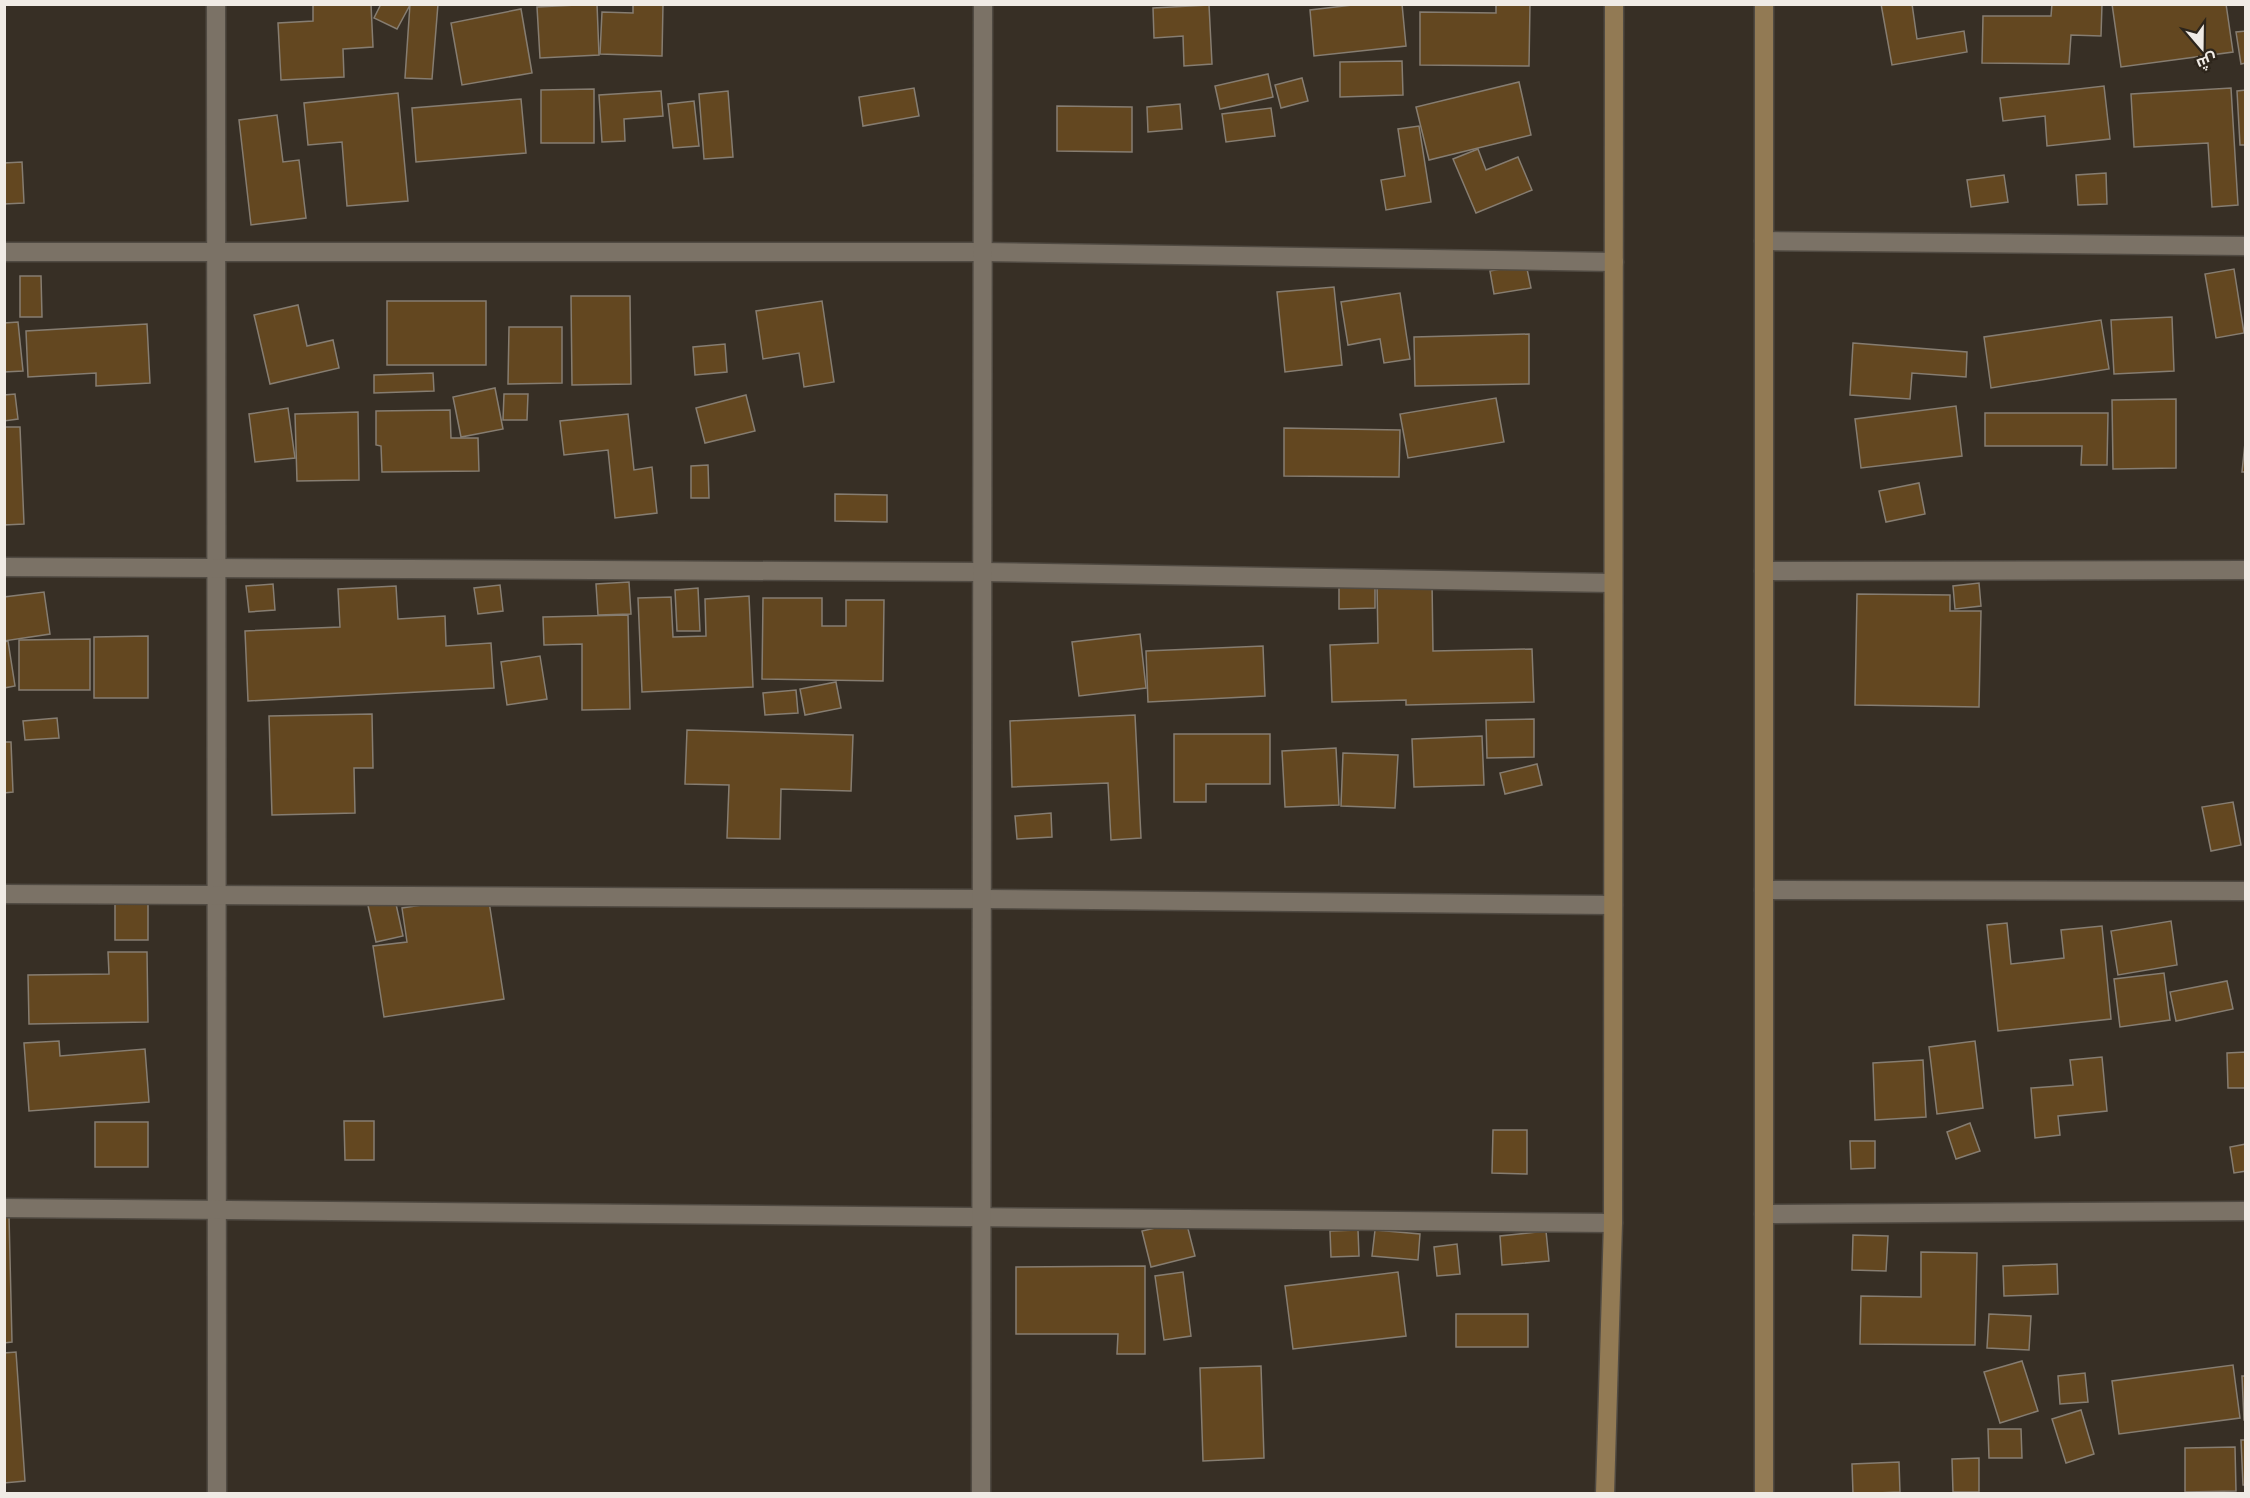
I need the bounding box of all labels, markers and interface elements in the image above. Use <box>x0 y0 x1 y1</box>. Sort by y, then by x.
north arrow <box>2172 18 2232 78</box>
text: ش <box>2194 49 2220 74</box>

